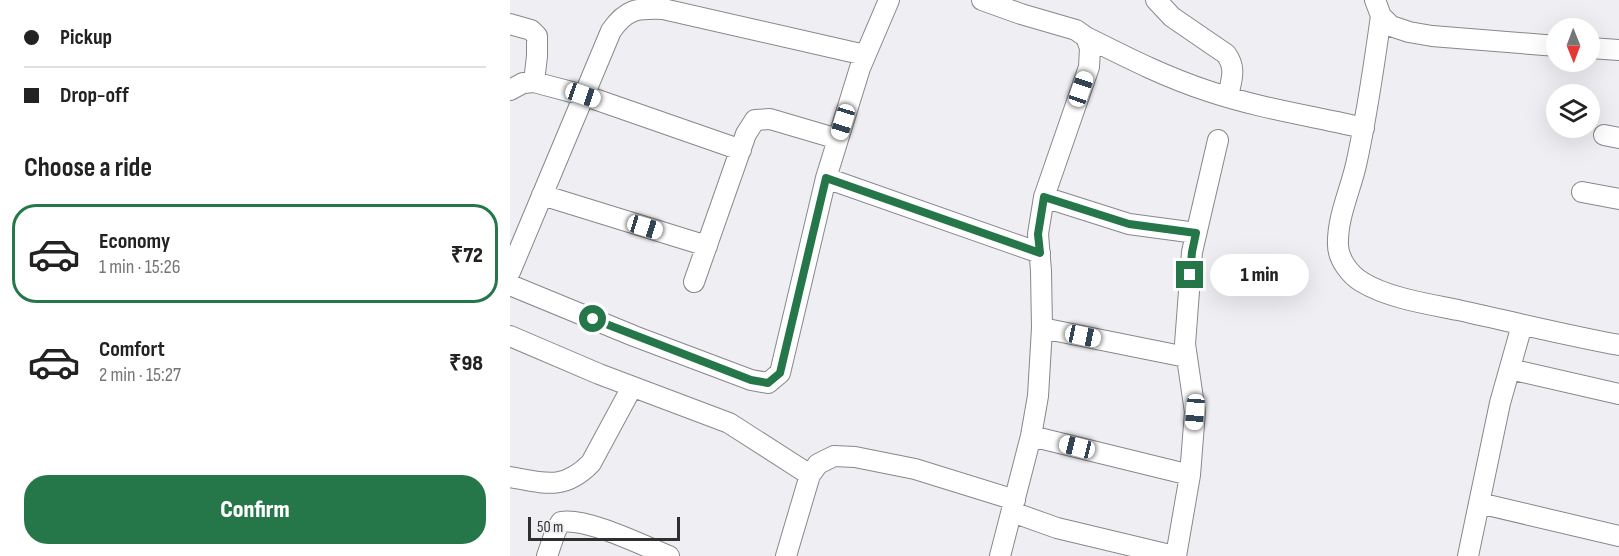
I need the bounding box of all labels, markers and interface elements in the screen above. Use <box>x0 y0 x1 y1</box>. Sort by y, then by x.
north arrow <box>1546 18 1600 72</box>
map controls <box>1546 18 1600 138</box>
text: Pickup <box>60 24 112 51</box>
car <box>1067 69 1095 109</box>
car <box>563 81 603 109</box>
text: Drop-off <box>60 82 129 109</box>
button: layers <box>1546 84 1600 138</box>
car <box>829 102 857 142</box>
text: Choose a ride <box>24 152 152 184</box>
car <box>625 213 665 241</box>
icon: car <box>27 227 81 281</box>
text: Economy <box>99 228 170 255</box>
text: ₹72 <box>451 242 483 269</box>
callout: 1 min <box>1211 254 1310 296</box>
text: 1 min · 15:26 <box>99 255 180 279</box>
route end <box>1176 261 1203 288</box>
text: 1 min <box>1240 263 1279 287</box>
route start <box>579 305 606 332</box>
car <box>1064 323 1102 349</box>
icon: car <box>27 335 81 389</box>
text: Comfort <box>99 336 165 363</box>
text: ₹98 <box>449 350 483 377</box>
text: 2 min · 15:27 <box>99 363 181 387</box>
car <box>1184 393 1206 431</box>
car <box>1057 434 1097 460</box>
button: Confirm <box>24 475 486 544</box>
scale bar <box>528 514 680 542</box>
text: 50 m <box>537 518 563 537</box>

